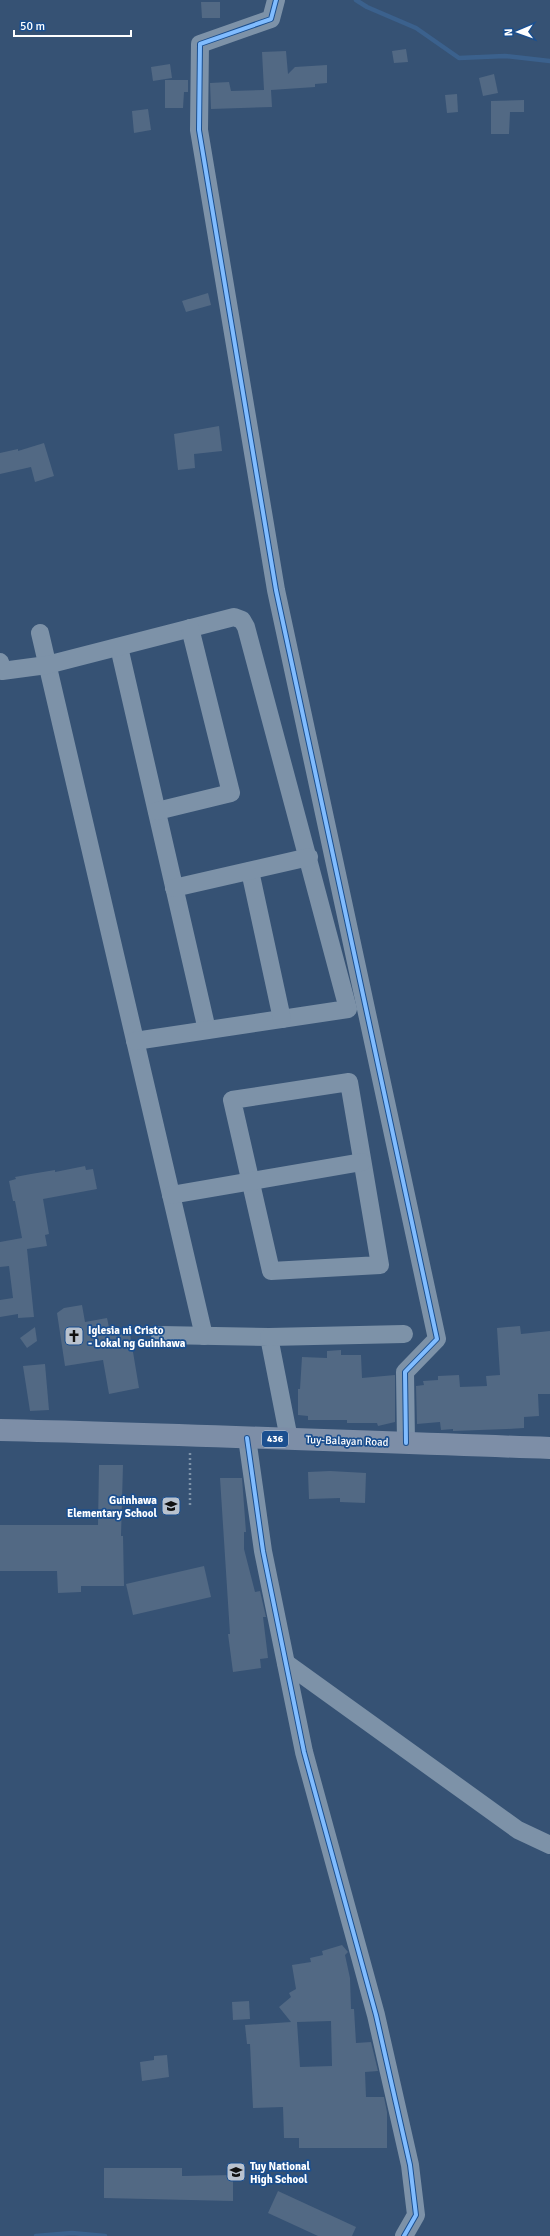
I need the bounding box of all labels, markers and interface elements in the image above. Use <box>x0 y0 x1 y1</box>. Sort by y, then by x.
scale bar <box>14 12 131 38</box>
north arrow <box>498 12 538 52</box>
text: 50 m <box>20 19 45 34</box>
text: N <box>502 28 515 36</box>
place label: Iglesia ni Cristo - Lokal ng Guinhawa <box>88 1324 186 1350</box>
church icon: Iglesia ni Cristo - Lokal ng Guinhawa <box>63 1325 85 1347</box>
road number: 436 <box>262 1431 288 1447</box>
street label: Tuy-Balayan Road <box>305 1433 389 1449</box>
place label: Guinhawa Elementary School <box>67 1494 158 1520</box>
school or university icon: Guinhawa Elementary School <box>160 1495 182 1517</box>
place label: Tuy National High School <box>250 2160 311 2186</box>
school or university icon: Tuy National High School <box>225 2161 247 2183</box>

